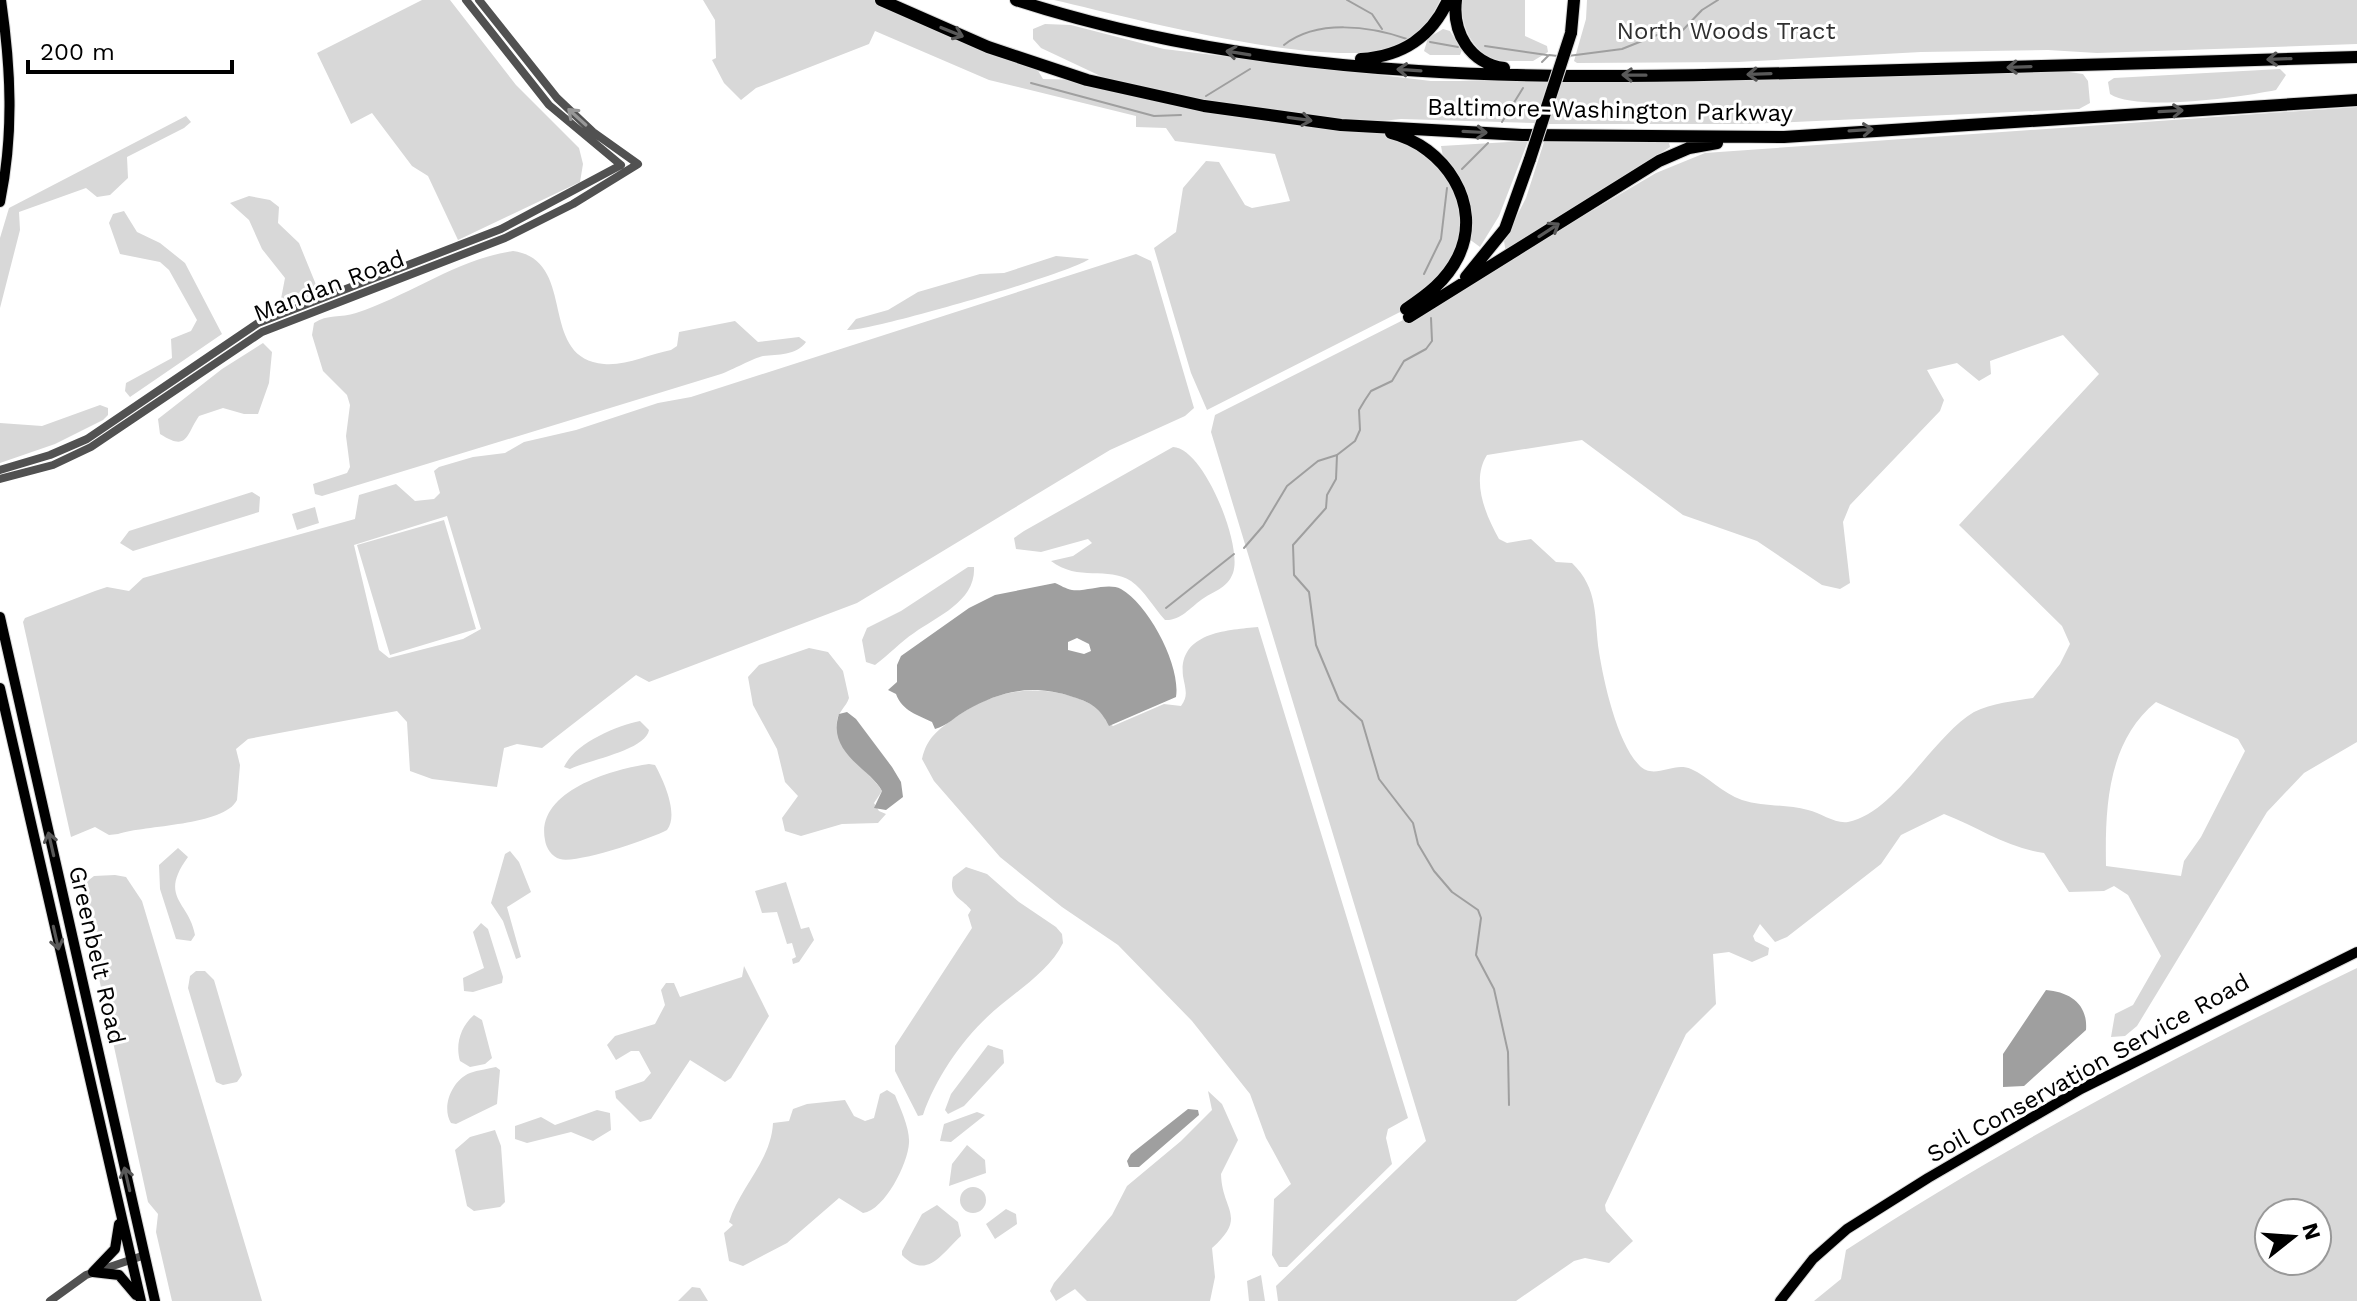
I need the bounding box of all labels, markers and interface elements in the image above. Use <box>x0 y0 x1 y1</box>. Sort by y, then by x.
park label: North Woods Tract <box>1616 17 1836 45</box>
scale bar <box>28 24 232 74</box>
one-way arrow <box>939 26 964 41</box>
text: 200 m <box>40 38 115 66</box>
one-way arrow <box>1226 45 1251 60</box>
one-way arrow <box>2266 52 2293 67</box>
one-way arrow <box>2006 59 2033 74</box>
one-way arrow <box>1396 62 1423 77</box>
one-way arrow <box>1621 67 1648 83</box>
one-way arrow <box>1746 67 1773 82</box>
street label: Baltimore-Washington Parkway <box>1427 93 1794 127</box>
one-way arrow <box>2157 103 2184 118</box>
one-way arrow <box>567 108 587 126</box>
one-way arrow <box>1287 112 1312 127</box>
one-way arrow <box>1847 122 1874 137</box>
one-way arrow <box>1461 125 1488 140</box>
one-way arrow <box>1538 222 1560 239</box>
street label: Mandan Road <box>250 244 408 328</box>
one-way arrow <box>43 832 58 858</box>
street label: Greenbelt Road <box>63 863 131 1047</box>
one-way arrow <box>49 925 64 950</box>
street label: Soil Conservation Service Road <box>1922 968 2254 1168</box>
one-way arrow <box>119 1166 134 1192</box>
north arrow <box>2253 1197 2333 1277</box>
text: N <box>2297 1220 2326 1243</box>

